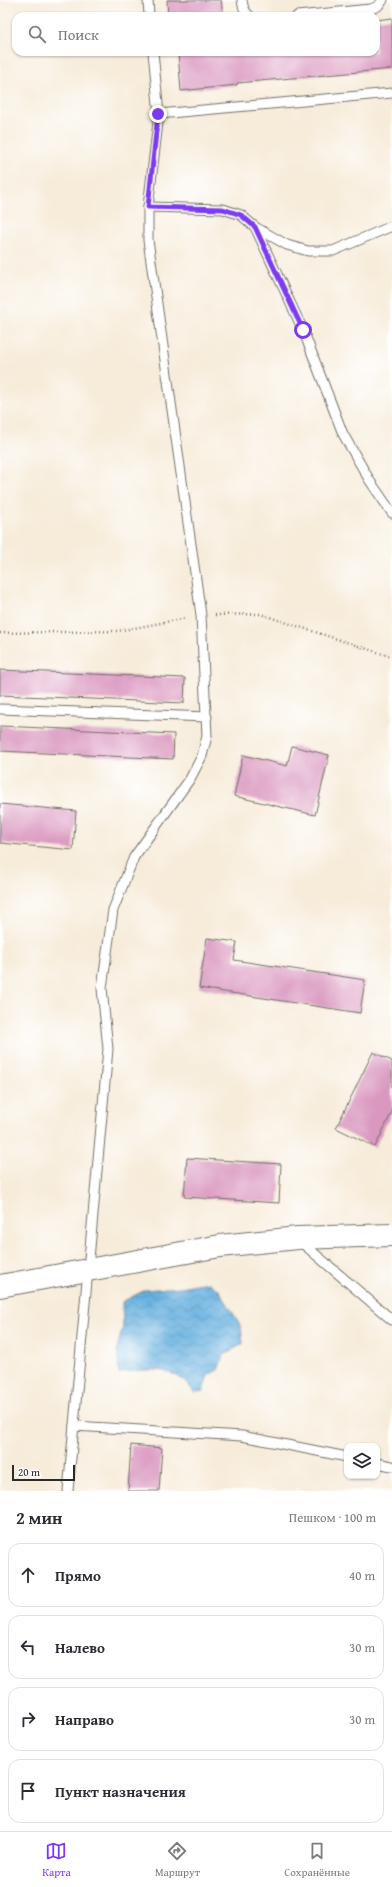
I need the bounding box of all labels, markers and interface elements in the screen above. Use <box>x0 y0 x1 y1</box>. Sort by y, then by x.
search box <box>12 12 380 56</box>
icon: search <box>26 23 48 45</box>
text: Поиск <box>58 24 99 45</box>
route end <box>149 105 167 123</box>
route start <box>294 321 312 339</box>
map controls <box>344 1443 380 1479</box>
button: layers <box>344 1443 380 1479</box>
scale bar <box>12 1463 75 1482</box>
text: 20 m <box>18 1464 40 1480</box>
text: 2 мин <box>16 1505 62 1530</box>
text: Пешком · 100 m <box>289 1508 376 1527</box>
icon: ahead <box>17 1564 39 1586</box>
text: Прямо <box>55 1565 101 1586</box>
text: 40 m <box>349 1566 375 1585</box>
icon: left <box>17 1636 39 1658</box>
text: Налево <box>55 1637 105 1658</box>
text: 30 m <box>349 1638 375 1657</box>
icon: right <box>17 1708 39 1730</box>
text: Направо <box>55 1709 114 1730</box>
text: 30 m <box>349 1710 375 1729</box>
icon: arrive <box>17 1780 39 1802</box>
text: Пункт назначения <box>55 1781 186 1802</box>
tab: Карта <box>42 1840 71 1880</box>
tab: Маршрут <box>155 1840 200 1880</box>
tab: Сохранённые <box>284 1840 350 1880</box>

